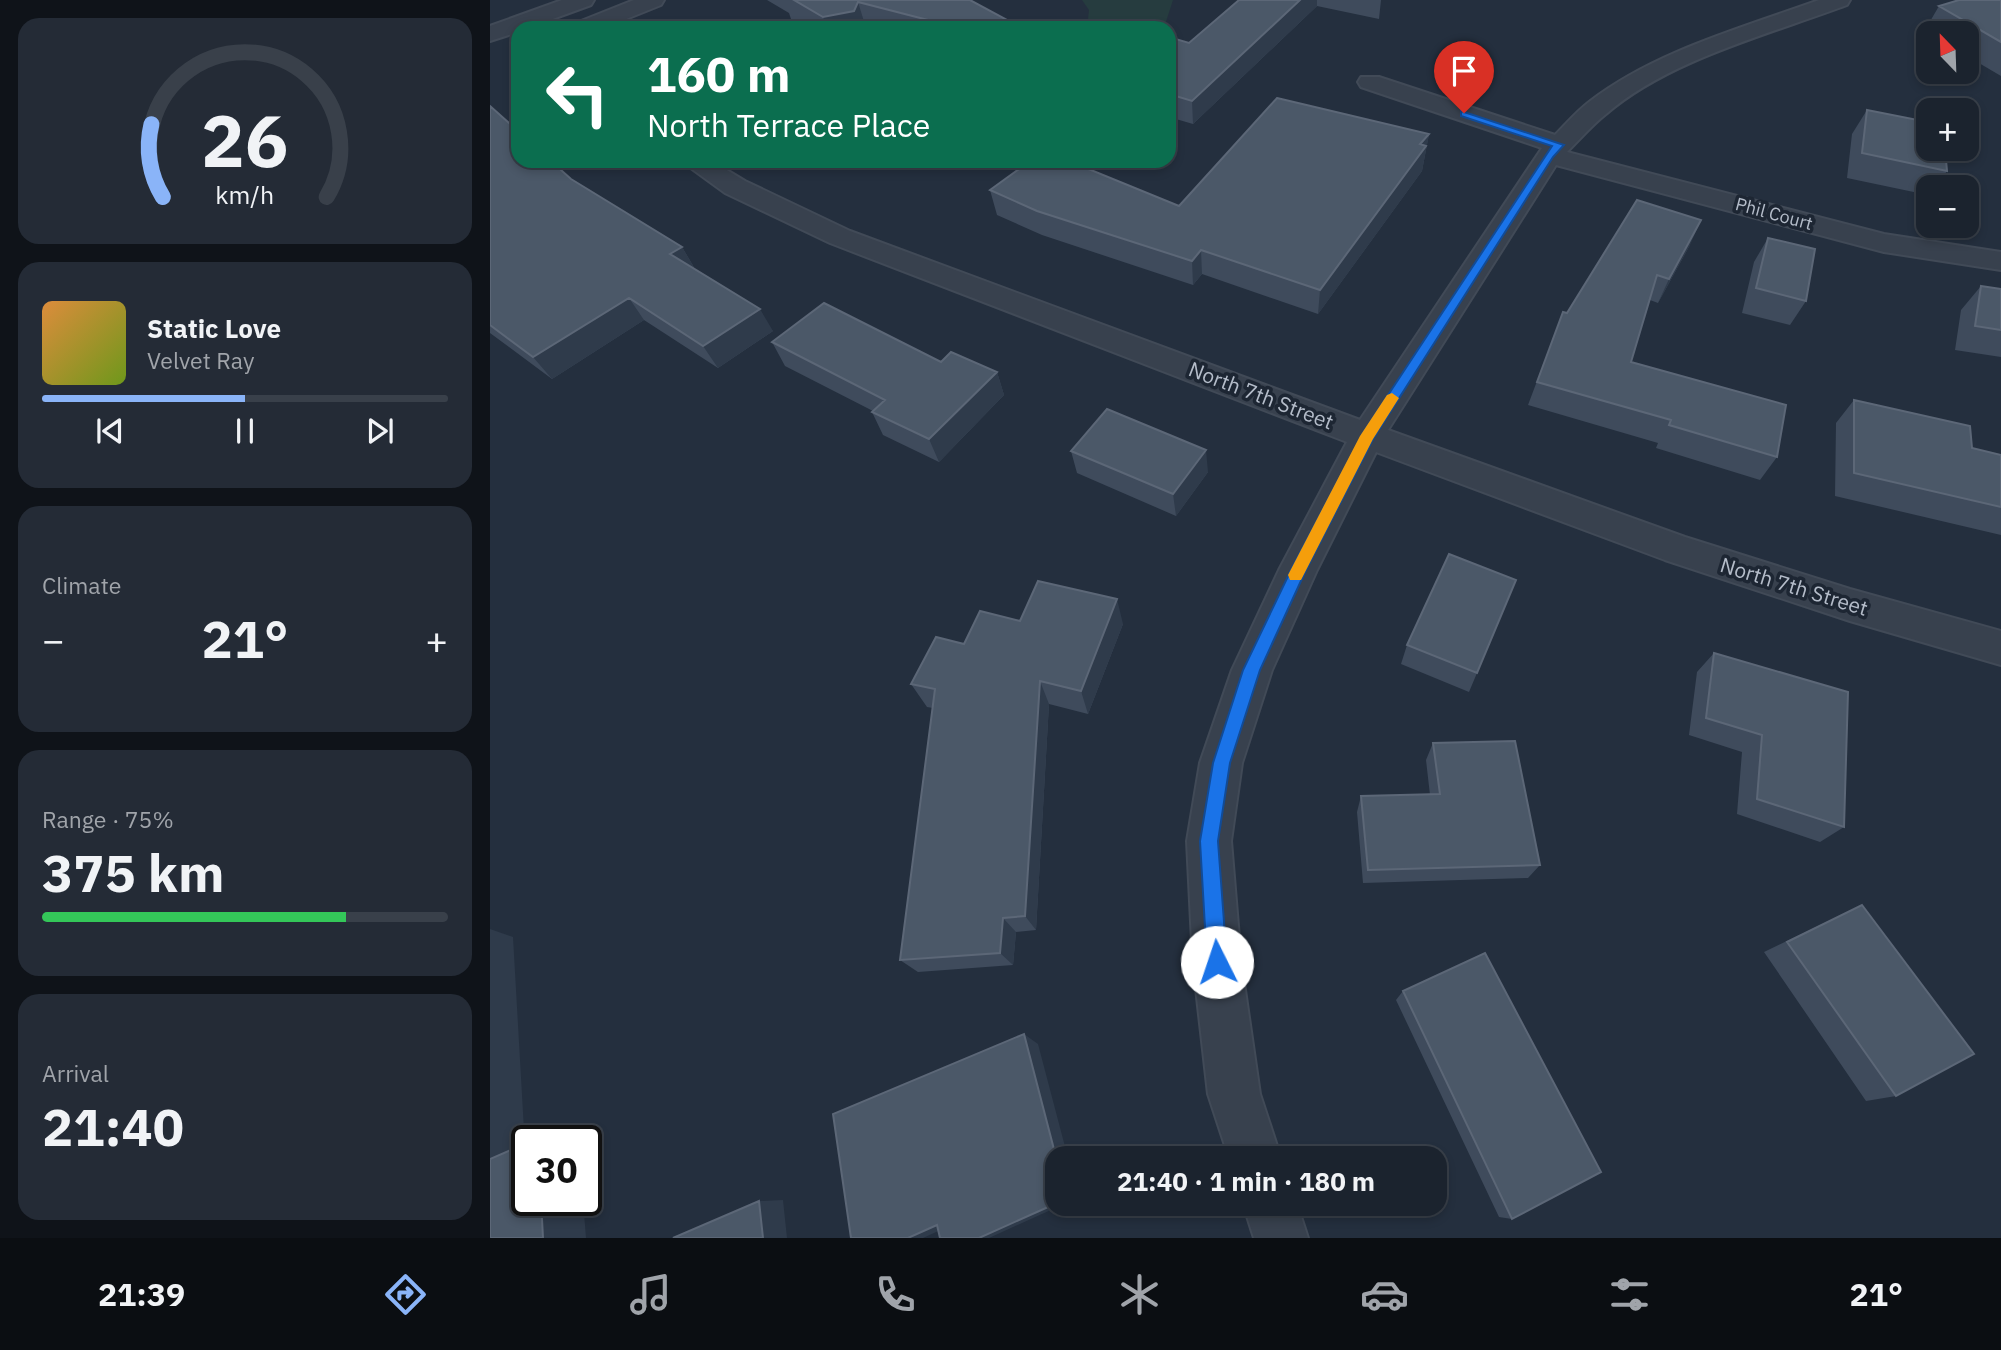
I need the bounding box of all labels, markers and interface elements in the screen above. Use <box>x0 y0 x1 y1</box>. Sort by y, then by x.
north arrow <box>1916 21 1979 84</box>
map controls <box>1916 21 1979 238</box>
pin <box>1434 41 1494 113</box>
text: 160 m <box>647 42 791 105</box>
icon: left <box>532 49 623 140</box>
icon: arrive <box>1445 52 1483 90</box>
text: 26 <box>201 92 289 187</box>
button: + <box>1916 98 1979 161</box>
text: North Terrace Place <box>647 104 930 146</box>
button: − <box>1916 175 1979 238</box>
text: km/h <box>216 178 274 211</box>
street label: Phil Court <box>1733 192 1815 235</box>
text: Static Love <box>147 311 281 345</box>
text: Velvet Ray <box>147 345 254 375</box>
street label: North 7th Street <box>1185 355 1338 436</box>
icon: previous <box>91 412 129 450</box>
icon: pause <box>226 412 264 450</box>
icon: next <box>361 412 399 450</box>
street label: North 7th Street <box>1717 550 1872 622</box>
text: Climate <box>42 570 121 600</box>
text: 21° <box>202 605 288 672</box>
text: − <box>42 615 65 664</box>
text: + <box>425 615 448 664</box>
text: Range · 75% <box>42 804 174 834</box>
text: 375 km <box>42 839 224 906</box>
position arrow <box>1180 925 1254 999</box>
text: Arrival <box>42 1058 109 1088</box>
text: 21:40 <box>42 1093 184 1160</box>
speed limit sign: 30 <box>511 1125 602 1216</box>
text: 21:40 · 1 min · 180 m <box>1117 1164 1375 1198</box>
icon: directions <box>381 1270 430 1319</box>
icon: music <box>626 1270 675 1319</box>
icon: phone <box>871 1270 920 1319</box>
icon: climate <box>1115 1270 1164 1319</box>
icon: car <box>1360 1270 1409 1319</box>
icon: filters <box>1605 1270 1654 1319</box>
text: 21:39 <box>98 1273 185 1315</box>
text: 21° <box>1850 1273 1903 1315</box>

